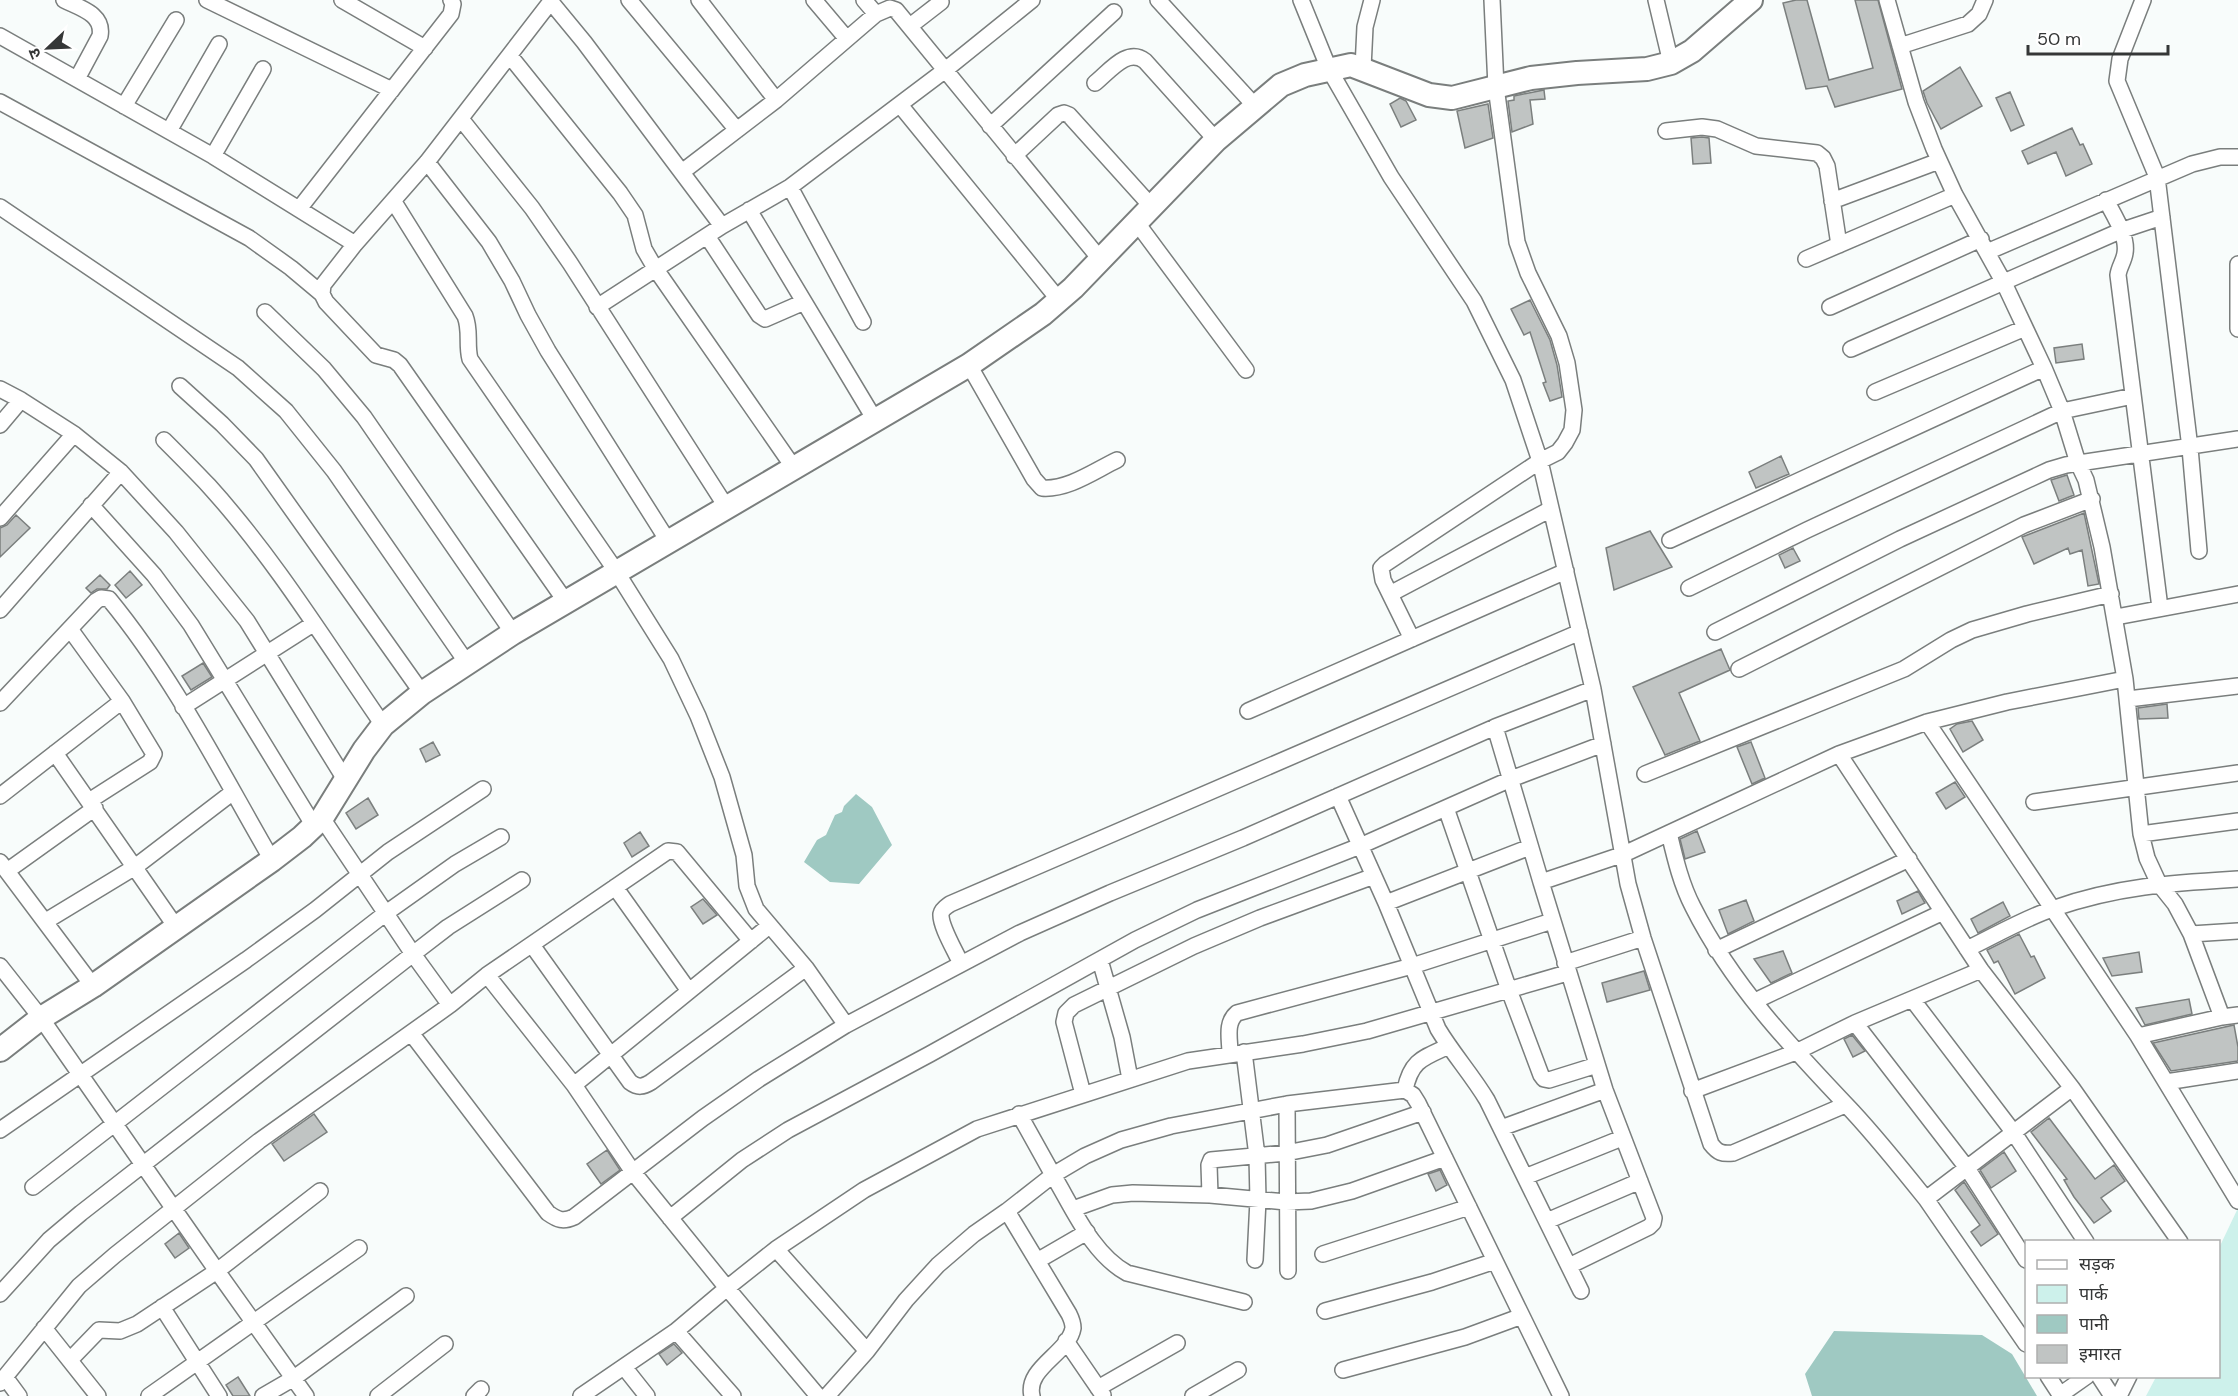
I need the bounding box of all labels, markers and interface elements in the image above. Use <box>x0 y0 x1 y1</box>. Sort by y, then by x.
north arrow <box>18 18 78 78</box>
scale bar <box>2028 18 2168 56</box>
text: 50 m <box>2037 27 2081 51</box>
text: उ <box>23 45 46 62</box>
legend <box>2025 1240 2220 1378</box>
text: सड़क <box>2079 1252 2116 1276</box>
text: पार्क <box>2079 1282 2109 1306</box>
text: पानी <box>2079 1312 2109 1336</box>
text: इमारत <box>2079 1342 2122 1366</box>

